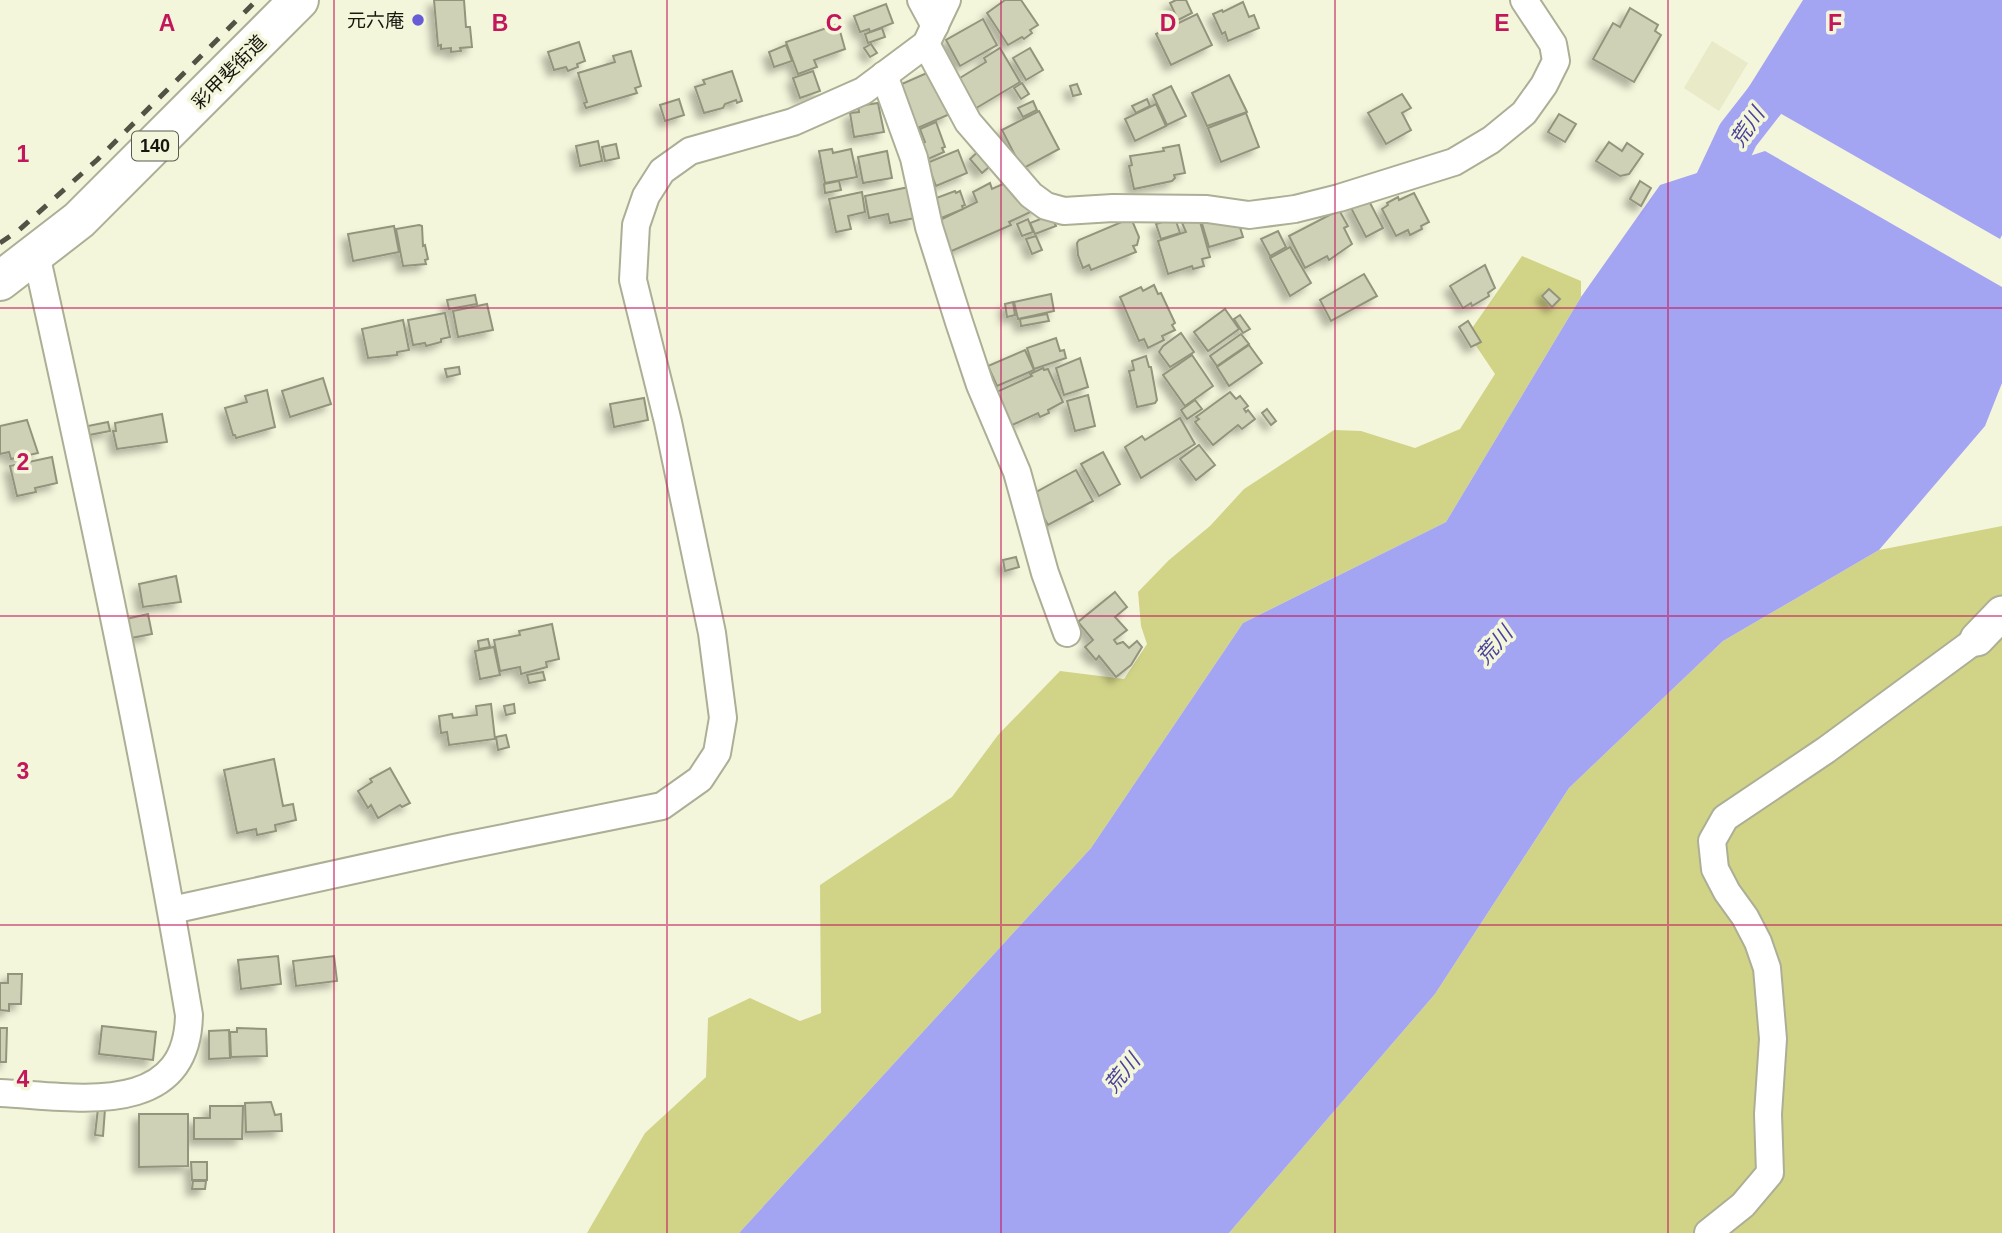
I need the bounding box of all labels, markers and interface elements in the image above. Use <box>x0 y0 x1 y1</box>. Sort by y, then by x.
text: A <box>159 10 175 36</box>
place label: 元六庵 <box>347 10 404 31</box>
text: B <box>492 10 508 36</box>
text: C <box>826 10 842 36</box>
text: D <box>1160 10 1176 36</box>
text: E <box>1494 10 1510 36</box>
text: F <box>1828 10 1842 36</box>
marker: 元六庵 <box>410 12 426 28</box>
street label: 彩甲斐街道 <box>188 31 270 113</box>
water label: 荒川 <box>1726 102 1769 151</box>
road number: 140 <box>132 132 178 160</box>
text: 1 <box>17 141 30 167</box>
text: 2 <box>17 449 29 475</box>
water label: 荒川 <box>1472 620 1518 668</box>
text: 3 <box>17 758 29 784</box>
water label: 荒川 <box>1100 1048 1145 1097</box>
text: 4 <box>17 1066 30 1092</box>

